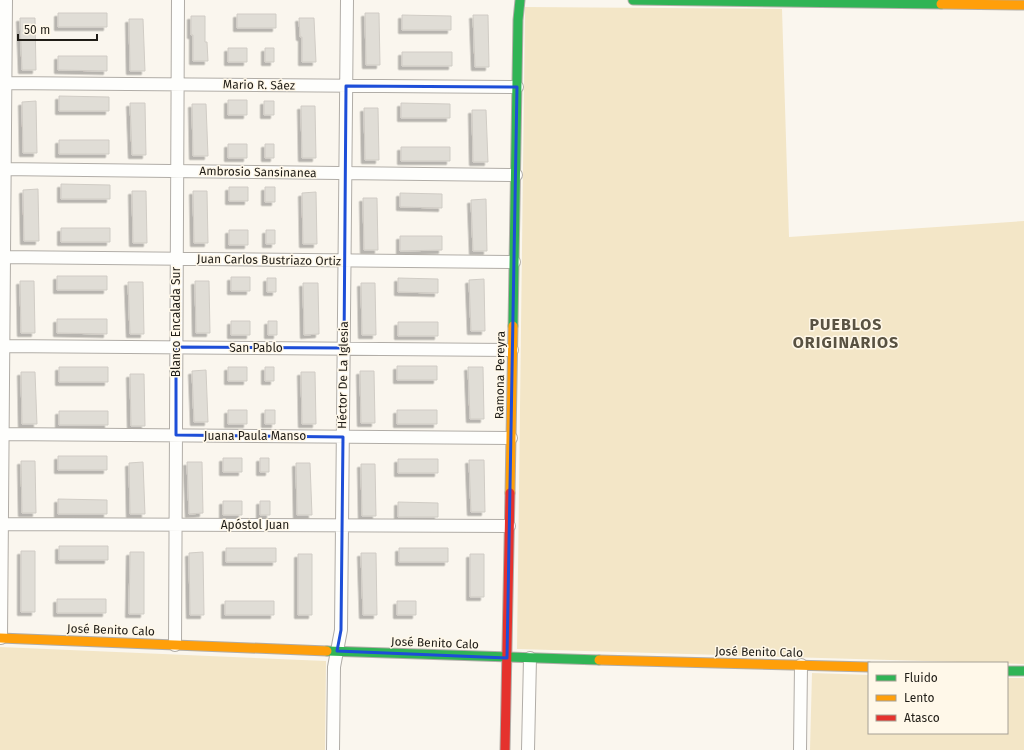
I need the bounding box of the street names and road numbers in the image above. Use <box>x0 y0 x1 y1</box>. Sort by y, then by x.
street label: Mario R. Sáez <box>223 77 295 93</box>
street label: Ambrosio Sansinanea <box>199 164 317 180</box>
street label: Juan Carlos Bustriazo Ortiz <box>197 252 341 268</box>
street label: Blanco Encalada Sur <box>169 266 183 377</box>
street label: Héctor De La Iglesia <box>335 321 351 429</box>
street label: Ramona Pereyra <box>492 331 508 419</box>
street label: San Pablo <box>229 341 283 355</box>
street label: Juana Paula Manso <box>204 429 306 443</box>
street label: Apóstol Juan <box>221 518 289 532</box>
street label: José Benito Calo <box>67 621 155 639</box>
street label: José Benito Calo <box>391 634 479 652</box>
street label: José Benito Calo <box>715 644 803 660</box>

